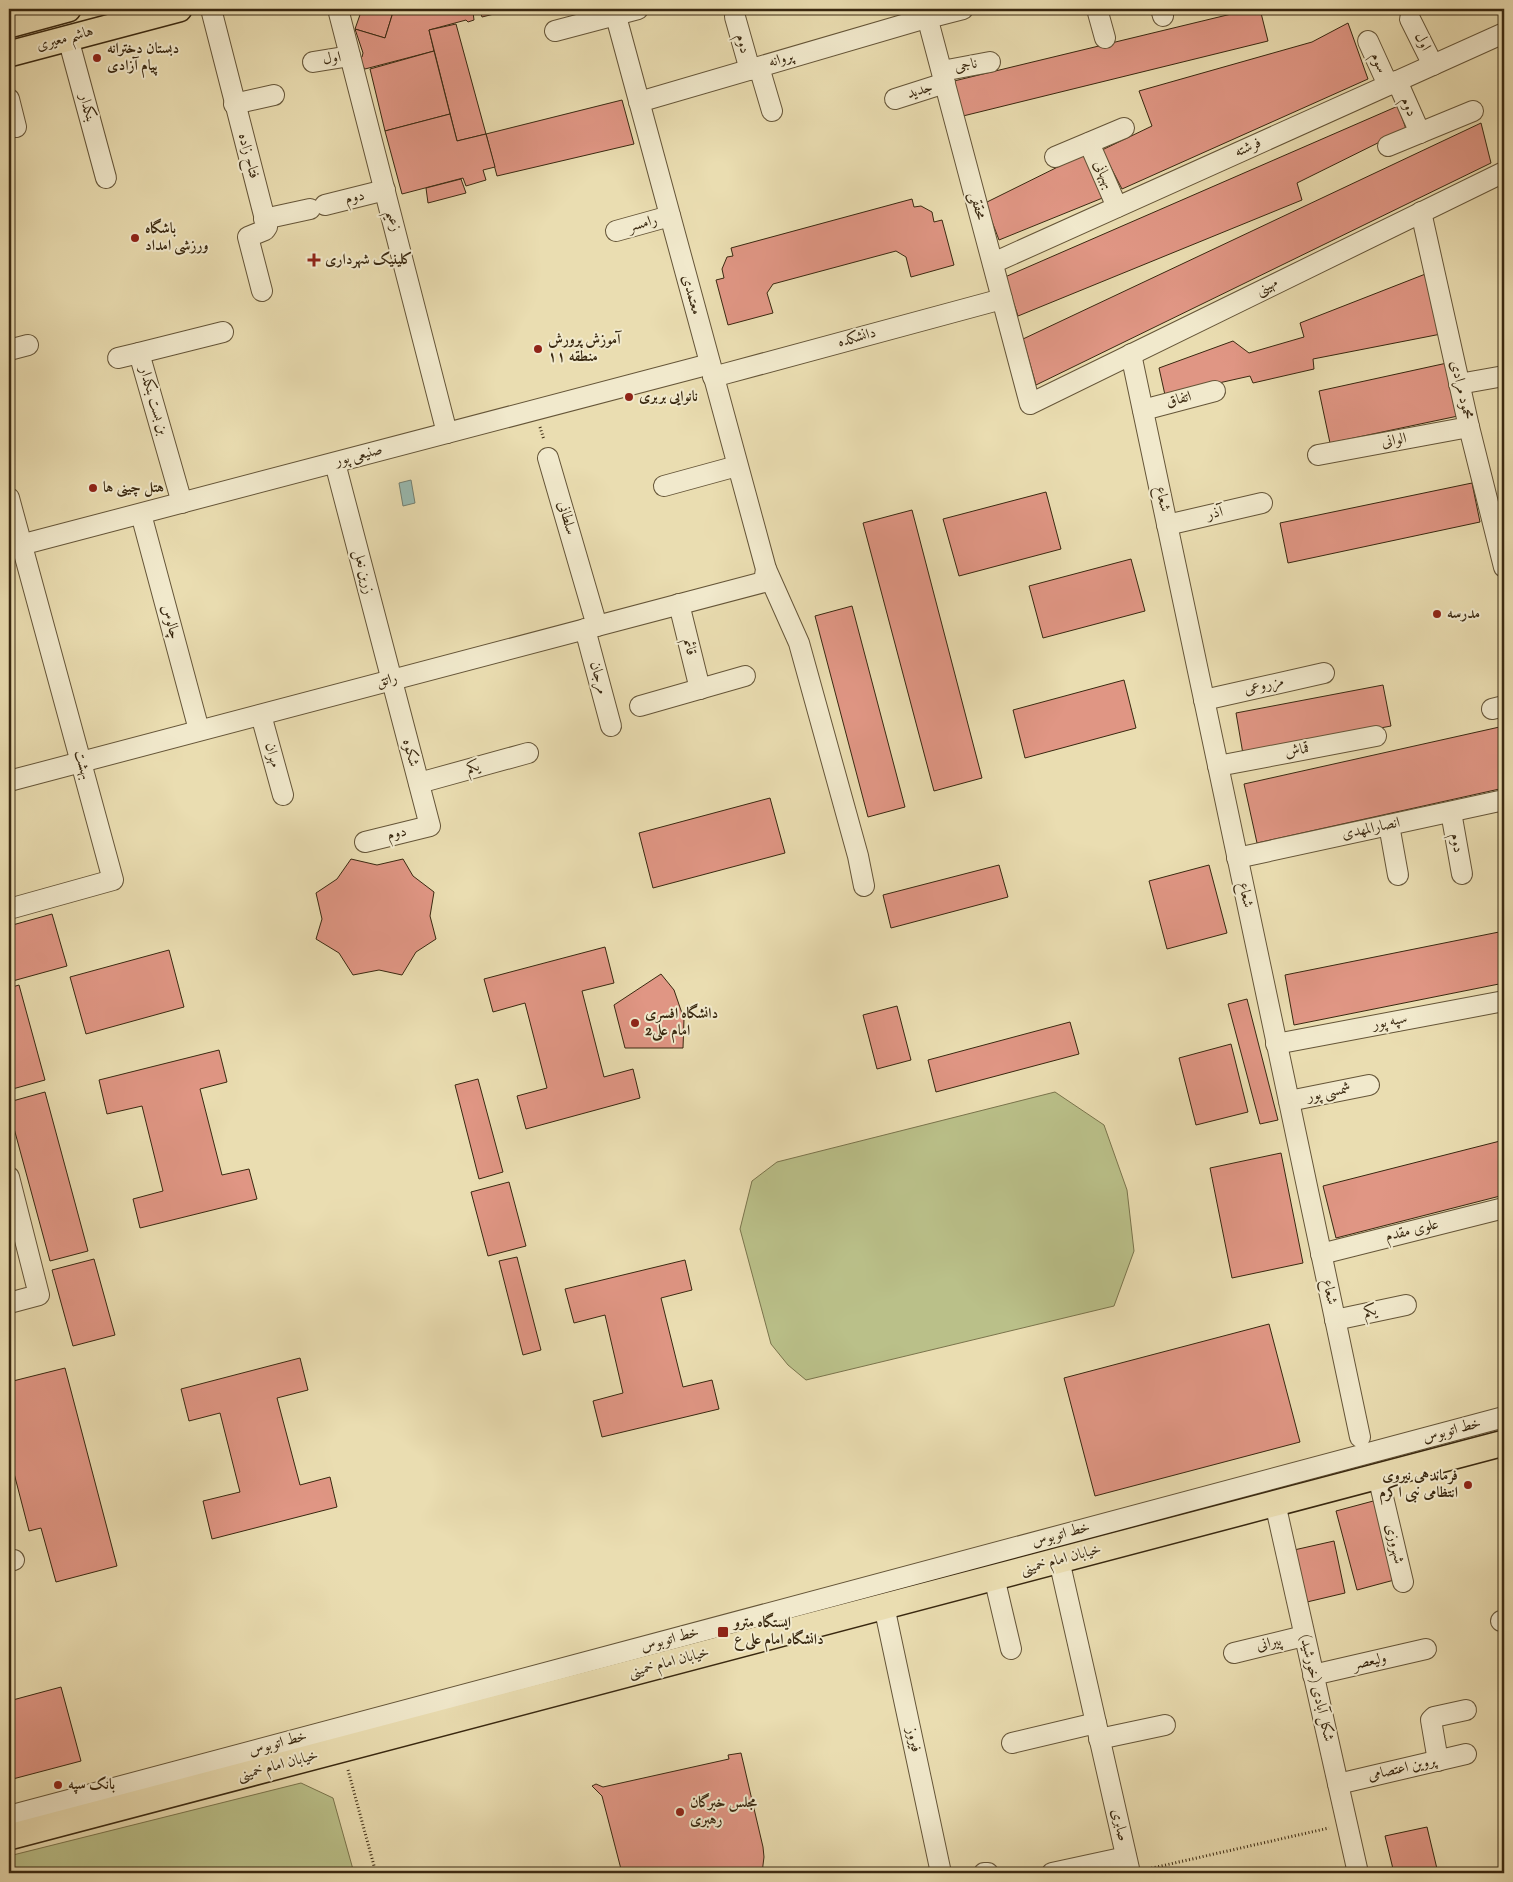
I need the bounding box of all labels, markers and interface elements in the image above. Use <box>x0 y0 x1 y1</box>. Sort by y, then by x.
street label: هاشم معیری <box>34 21 97 60</box>
street label: اول <box>1409 29 1435 55</box>
street label: دوم <box>728 32 755 57</box>
place label: دبستان دخترانه پیام آزادی <box>107 39 179 78</box>
street label: پروانه <box>766 46 797 74</box>
street label: اول <box>321 47 343 71</box>
street label: سوم <box>1363 49 1392 77</box>
marker: دبستان دخترانه پیام آزادی <box>91 52 103 64</box>
street label: ناجی <box>953 54 979 78</box>
street label: جدید <box>905 77 935 105</box>
street label: بنکدار <box>73 90 101 124</box>
street label: دوم <box>1394 94 1422 121</box>
street label: فتاح زاده <box>231 131 264 181</box>
street label: فرشته <box>1231 133 1265 163</box>
street label: بهبهانی <box>1087 157 1119 193</box>
street label: دوم <box>343 185 367 212</box>
street label: محققی <box>963 190 991 222</box>
street label: زعیم <box>377 208 406 235</box>
street label: رامسر <box>624 210 660 238</box>
place label: باشگاه ورزشی امداد <box>145 218 208 257</box>
marker: باشگاه ورزشی امداد <box>129 232 141 244</box>
place label: کلینیک شهرداری <box>325 250 412 271</box>
marker: کلینیک شهرداری <box>307 253 321 267</box>
street label: معتمدی <box>676 273 706 317</box>
street label: مهینی <box>1252 273 1282 301</box>
street label: دانشکده <box>835 323 879 353</box>
place label: آموزش پرورش منطقه ۱۱ <box>548 330 622 368</box>
marker: آموزش پرورش منطقه ۱۱ <box>532 343 544 355</box>
street label: محمود مرادی <box>1444 358 1478 422</box>
street label: بن بست بنکدار <box>133 363 173 438</box>
place label: نانوایی بربری <box>639 387 698 408</box>
street label: اتفاق <box>1164 387 1194 413</box>
marker: نانوایی بربری <box>623 391 635 403</box>
street label: الوانی <box>1380 428 1408 454</box>
street label: صنیعی پور <box>331 440 385 473</box>
place label: هتل چینی ها <box>103 478 164 499</box>
marker: هتل چینی ها <box>87 482 99 494</box>
street label: شعاع <box>1148 484 1175 514</box>
street label: سلطانی <box>551 499 581 537</box>
street label: آذر <box>1203 502 1227 526</box>
street label: زرین نعل <box>347 548 379 596</box>
street label: چالوس <box>155 602 185 642</box>
place label: مدرسه <box>1447 604 1480 625</box>
marker: مدرسه <box>1431 608 1443 620</box>
street label: قائم <box>676 636 701 658</box>
street label: مرجان <box>584 659 612 697</box>
street label: راتق <box>374 668 400 694</box>
street label: مزروعی <box>1242 671 1286 701</box>
street label: شکوه <box>396 737 424 769</box>
street label: قماش <box>1283 738 1311 764</box>
street label: مهران <box>259 740 285 770</box>
street label: بهشت <box>68 748 96 782</box>
street label: یکم <box>464 756 484 782</box>
street label: انصارالمهدی <box>1340 813 1402 845</box>
street label: دوم <box>385 821 409 848</box>
street label: دوم <box>1443 831 1468 855</box>
street label: شعاع <box>1231 880 1258 910</box>
place label: دانشگاه افسری امام علی2 <box>645 1003 718 1043</box>
street label: سپه پور <box>1369 1008 1409 1036</box>
marker: دانشگاه افسری امام علی2 <box>629 1017 641 1029</box>
street label: شمسی پور <box>1303 1078 1353 1108</box>
street label: علوی مقدم <box>1383 1214 1441 1249</box>
street label: شعاع <box>1315 1277 1342 1307</box>
street label: یکم <box>1361 1300 1380 1326</box>
street label: خط اتوبوس <box>1420 1413 1484 1449</box>
place label: فرماندهی نیروی انتظامی نبی اکرم <box>1379 1466 1458 1505</box>
marker: فرماندهی نیروی انتظامی نبی اکرم <box>1462 1479 1474 1491</box>
street label: خط اتوبوس <box>1029 1517 1093 1553</box>
street label: شهروزی <box>1379 1522 1409 1566</box>
street label: خیابان امام خمینی <box>1018 1539 1104 1582</box>
place label: ایستگاه مترو دانشگاه امام علی ع <box>732 1612 824 1652</box>
street label: خط اتوبوس <box>638 1622 702 1658</box>
marker: ایستگاه مترو دانشگاه امام علی ع <box>716 1625 730 1639</box>
street label: پیرانی <box>1254 1631 1285 1657</box>
street label: شکل آبادی (خورشید) <box>1293 1632 1339 1744</box>
street label: خیابان امام خمینی <box>626 1642 712 1685</box>
street label: ولیعصر <box>1349 1648 1389 1676</box>
street label: فیروز <box>900 1724 926 1754</box>
street label: خط اتوبوس <box>246 1726 310 1762</box>
street label: خیابان امام خمینی <box>235 1745 321 1788</box>
street label: پروین اعتصامی <box>1366 1751 1440 1787</box>
place label: بانک سپه <box>68 1775 115 1796</box>
marker: بانک سپه <box>52 1779 64 1791</box>
place label: مجلس خبرگان رهبری <box>690 1792 758 1831</box>
marker: مجلس خبرگان رهبری <box>674 1806 686 1818</box>
street label: صابری <box>1105 1807 1133 1843</box>

